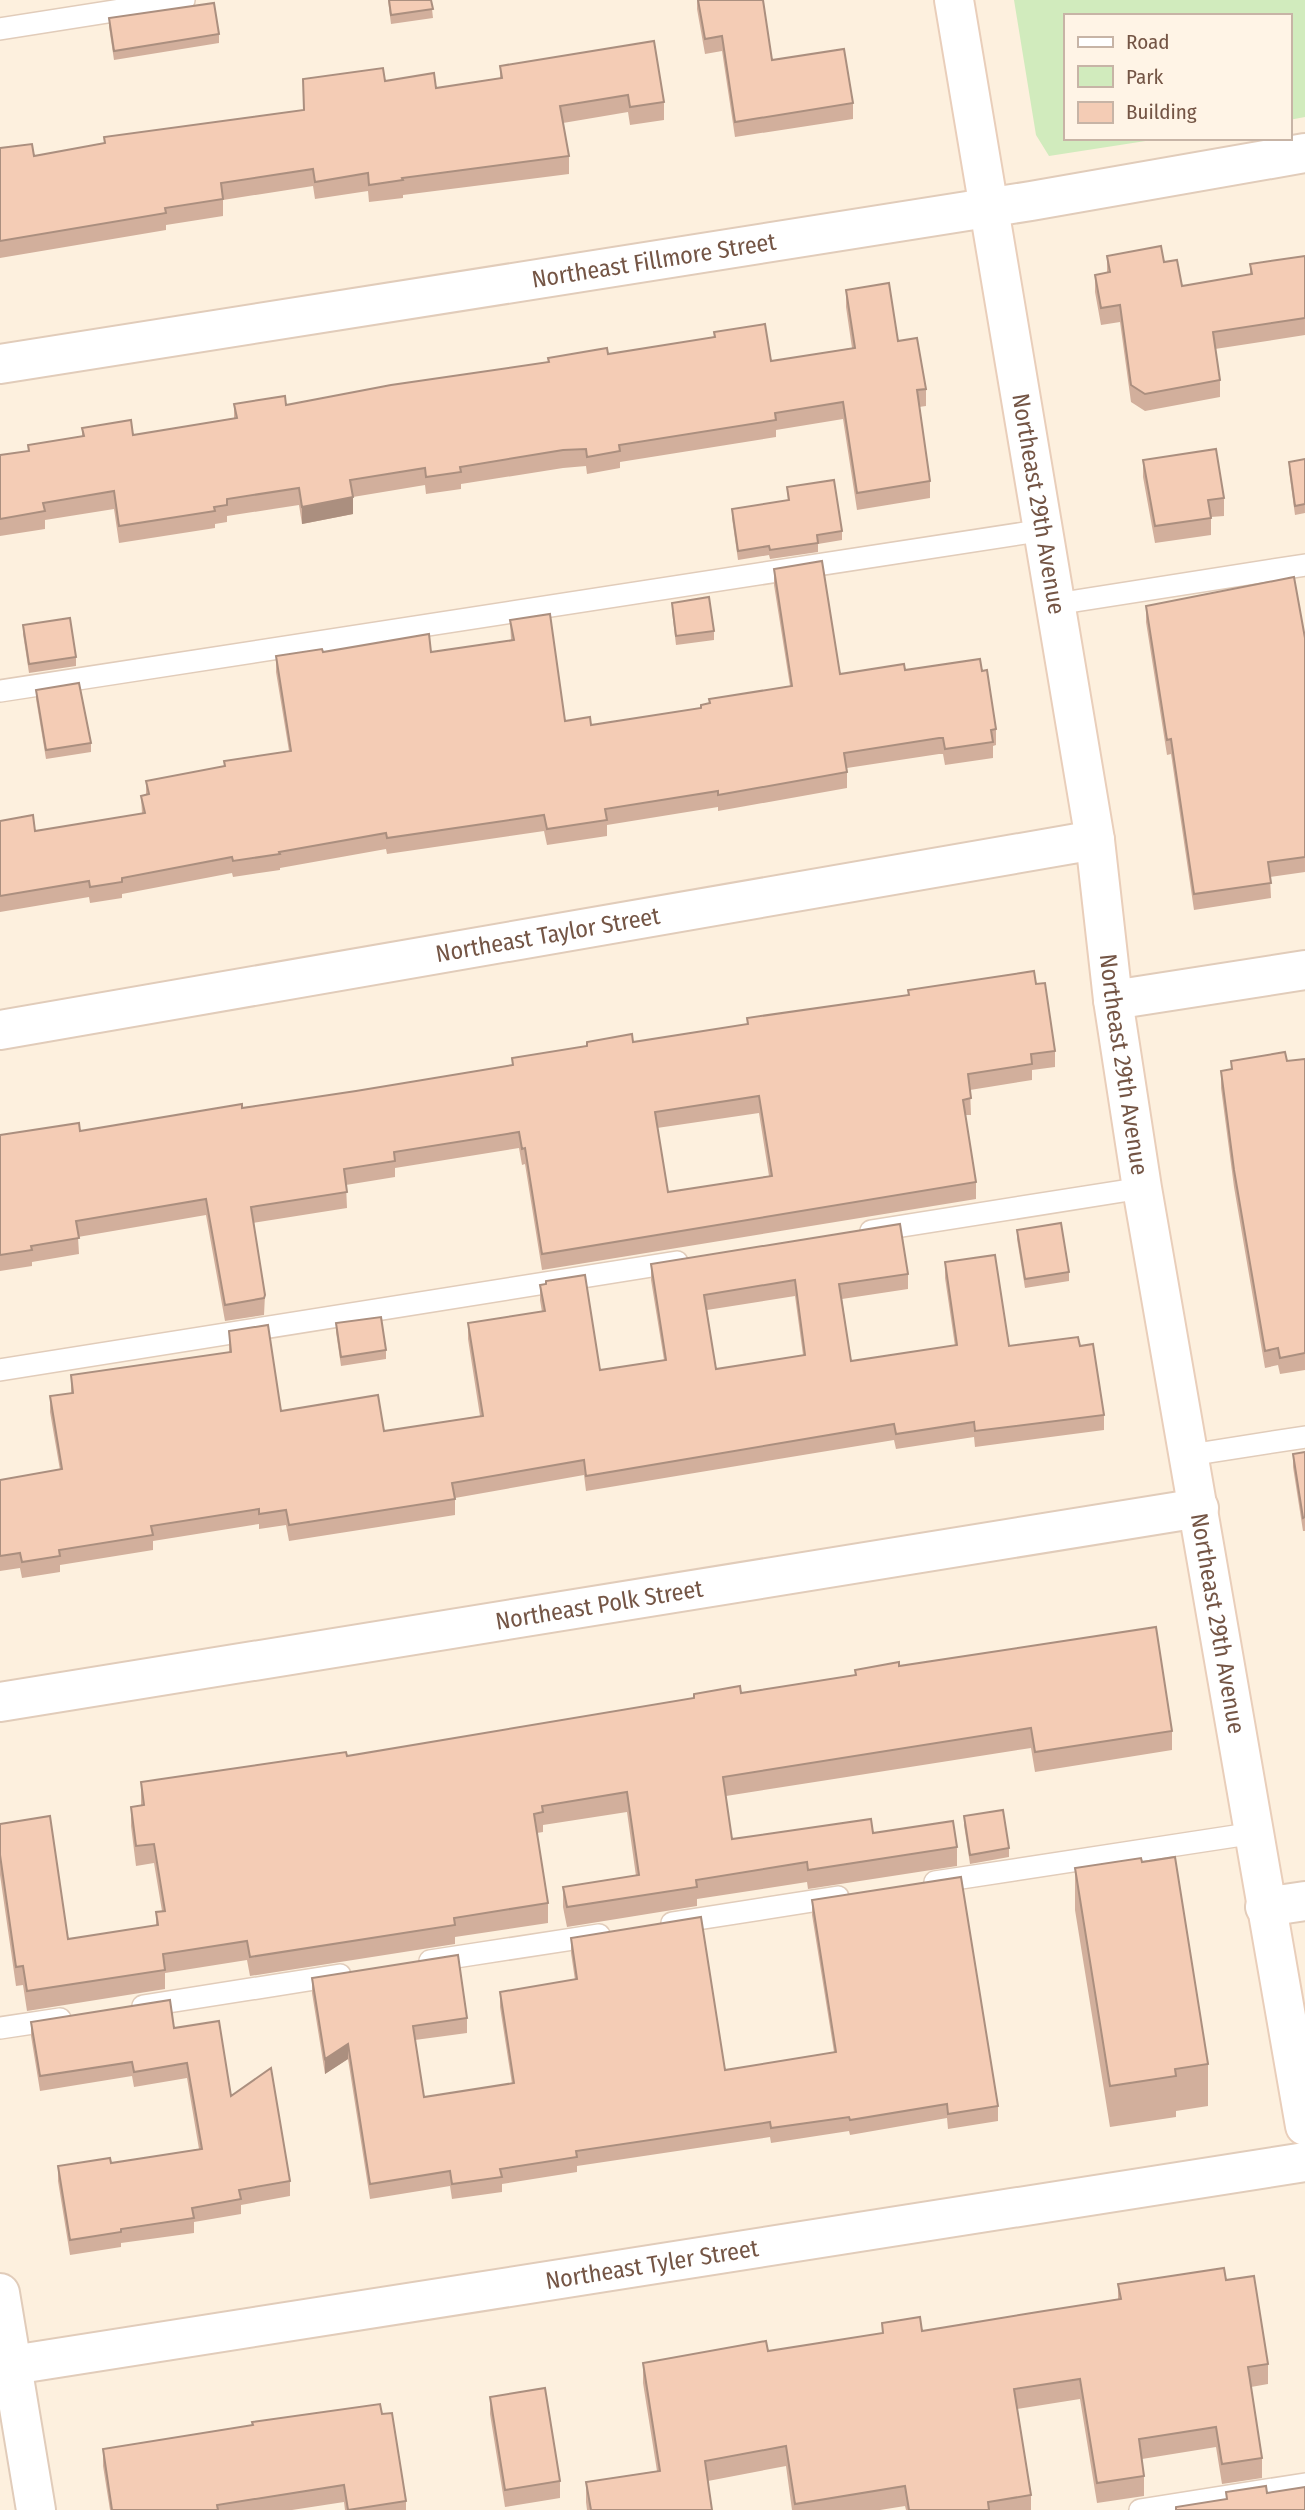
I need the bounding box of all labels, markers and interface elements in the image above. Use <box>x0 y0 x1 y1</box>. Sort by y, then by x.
legend <box>1064 14 1291 140</box>
text: Road <box>1126 29 1170 55</box>
text: Park <box>1126 64 1164 90</box>
text: Building <box>1126 99 1197 125</box>
street label: Northeast Fillmore Street <box>530 227 778 294</box>
street label: Northeast 29th Avenue <box>1006 391 1071 616</box>
street label: Northeast Taylor Street <box>434 902 662 968</box>
street label: Northeast 29th Avenue <box>1094 952 1154 1177</box>
street label: Northeast 29th Avenue <box>1185 1511 1251 1736</box>
street label: Northeast Polk Street <box>493 1574 705 1636</box>
street label: Northeast Tyler Street <box>544 2234 761 2295</box>

